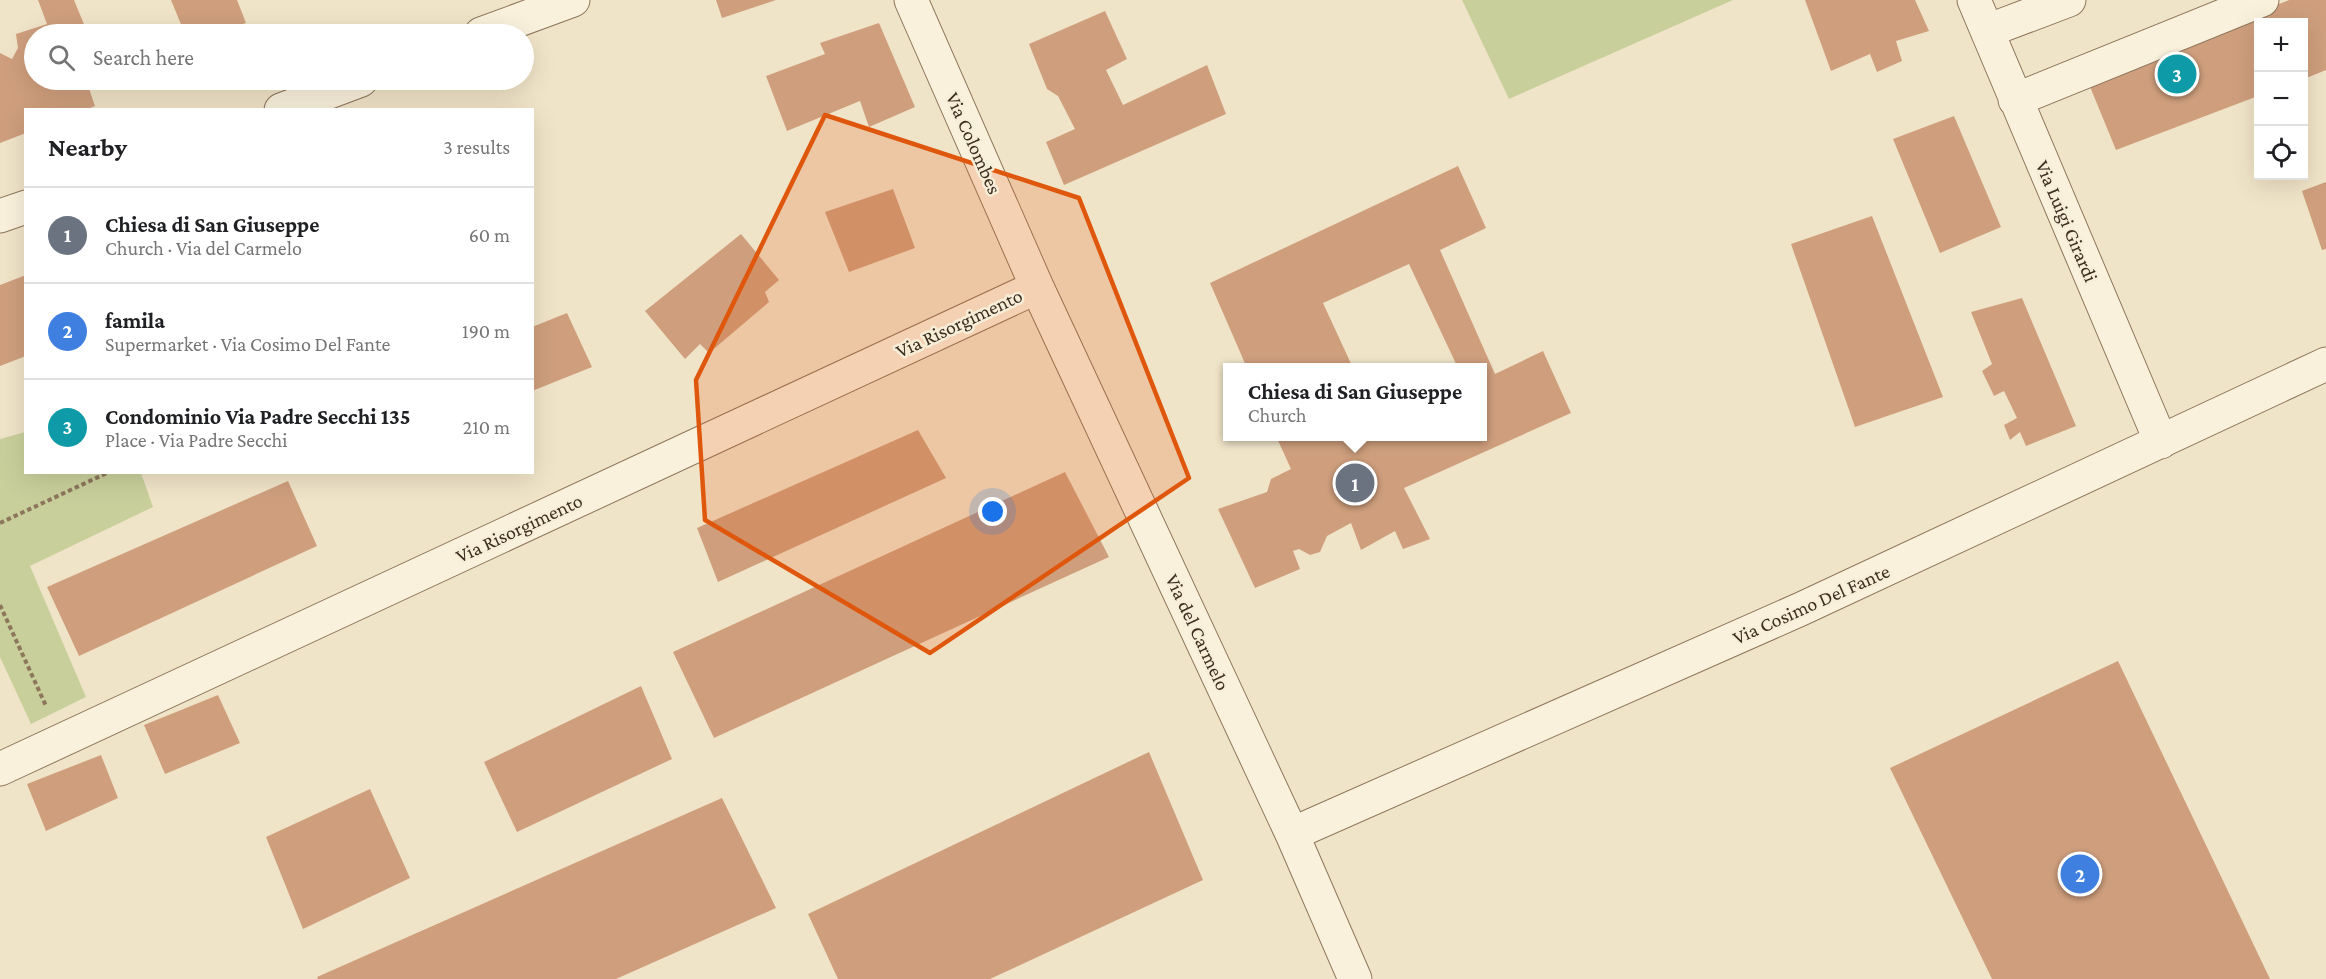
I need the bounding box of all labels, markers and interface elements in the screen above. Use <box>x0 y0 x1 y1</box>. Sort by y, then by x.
map controls <box>2254 18 2308 180</box>
button: + <box>2254 18 2308 72</box>
search box <box>24 24 534 90</box>
icon: search <box>45 41 78 74</box>
text: Search here <box>93 45 194 70</box>
pin: 3 <box>2158 52 2196 97</box>
button: − <box>2254 72 2308 126</box>
street label: Via Colombes <box>942 89 1006 197</box>
button: locate <box>2254 126 2308 180</box>
text: Nearby <box>48 133 127 162</box>
text: 3 results <box>443 136 510 158</box>
street label: Via Luigi Girardi <box>2031 157 2103 286</box>
text: Chiesa di San Giuseppe <box>105 212 319 237</box>
text: 1 <box>64 224 71 246</box>
text: 60 m <box>469 224 510 246</box>
text: Church · Via del Carmelo <box>105 237 302 259</box>
street label: Via Risorgimento <box>892 284 1026 363</box>
text: famila <box>105 308 165 333</box>
text: 2 <box>62 320 73 342</box>
text: 190 m <box>462 320 510 342</box>
text: Supermarket · Via Cosimo Del Fante <box>105 333 390 355</box>
popup <box>1223 363 1487 441</box>
text: Chiesa di San Giuseppe <box>1248 379 1462 404</box>
text: Condominio Via Padre Secchi 135 <box>105 404 411 429</box>
text: Church <box>1248 404 1307 426</box>
text: 3 <box>63 416 72 438</box>
text: 210 m <box>463 416 510 438</box>
text: Place · Via Padre Secchi <box>105 429 287 451</box>
pin: 1 <box>1336 460 1374 506</box>
street label: Via Risorgimento <box>452 489 586 568</box>
your location <box>978 497 1007 526</box>
street label: Via Cosimo Del Fante <box>1729 559 1893 649</box>
street label: Via del Carmelo <box>1161 570 1235 694</box>
pin: 2 <box>2060 852 2100 896</box>

